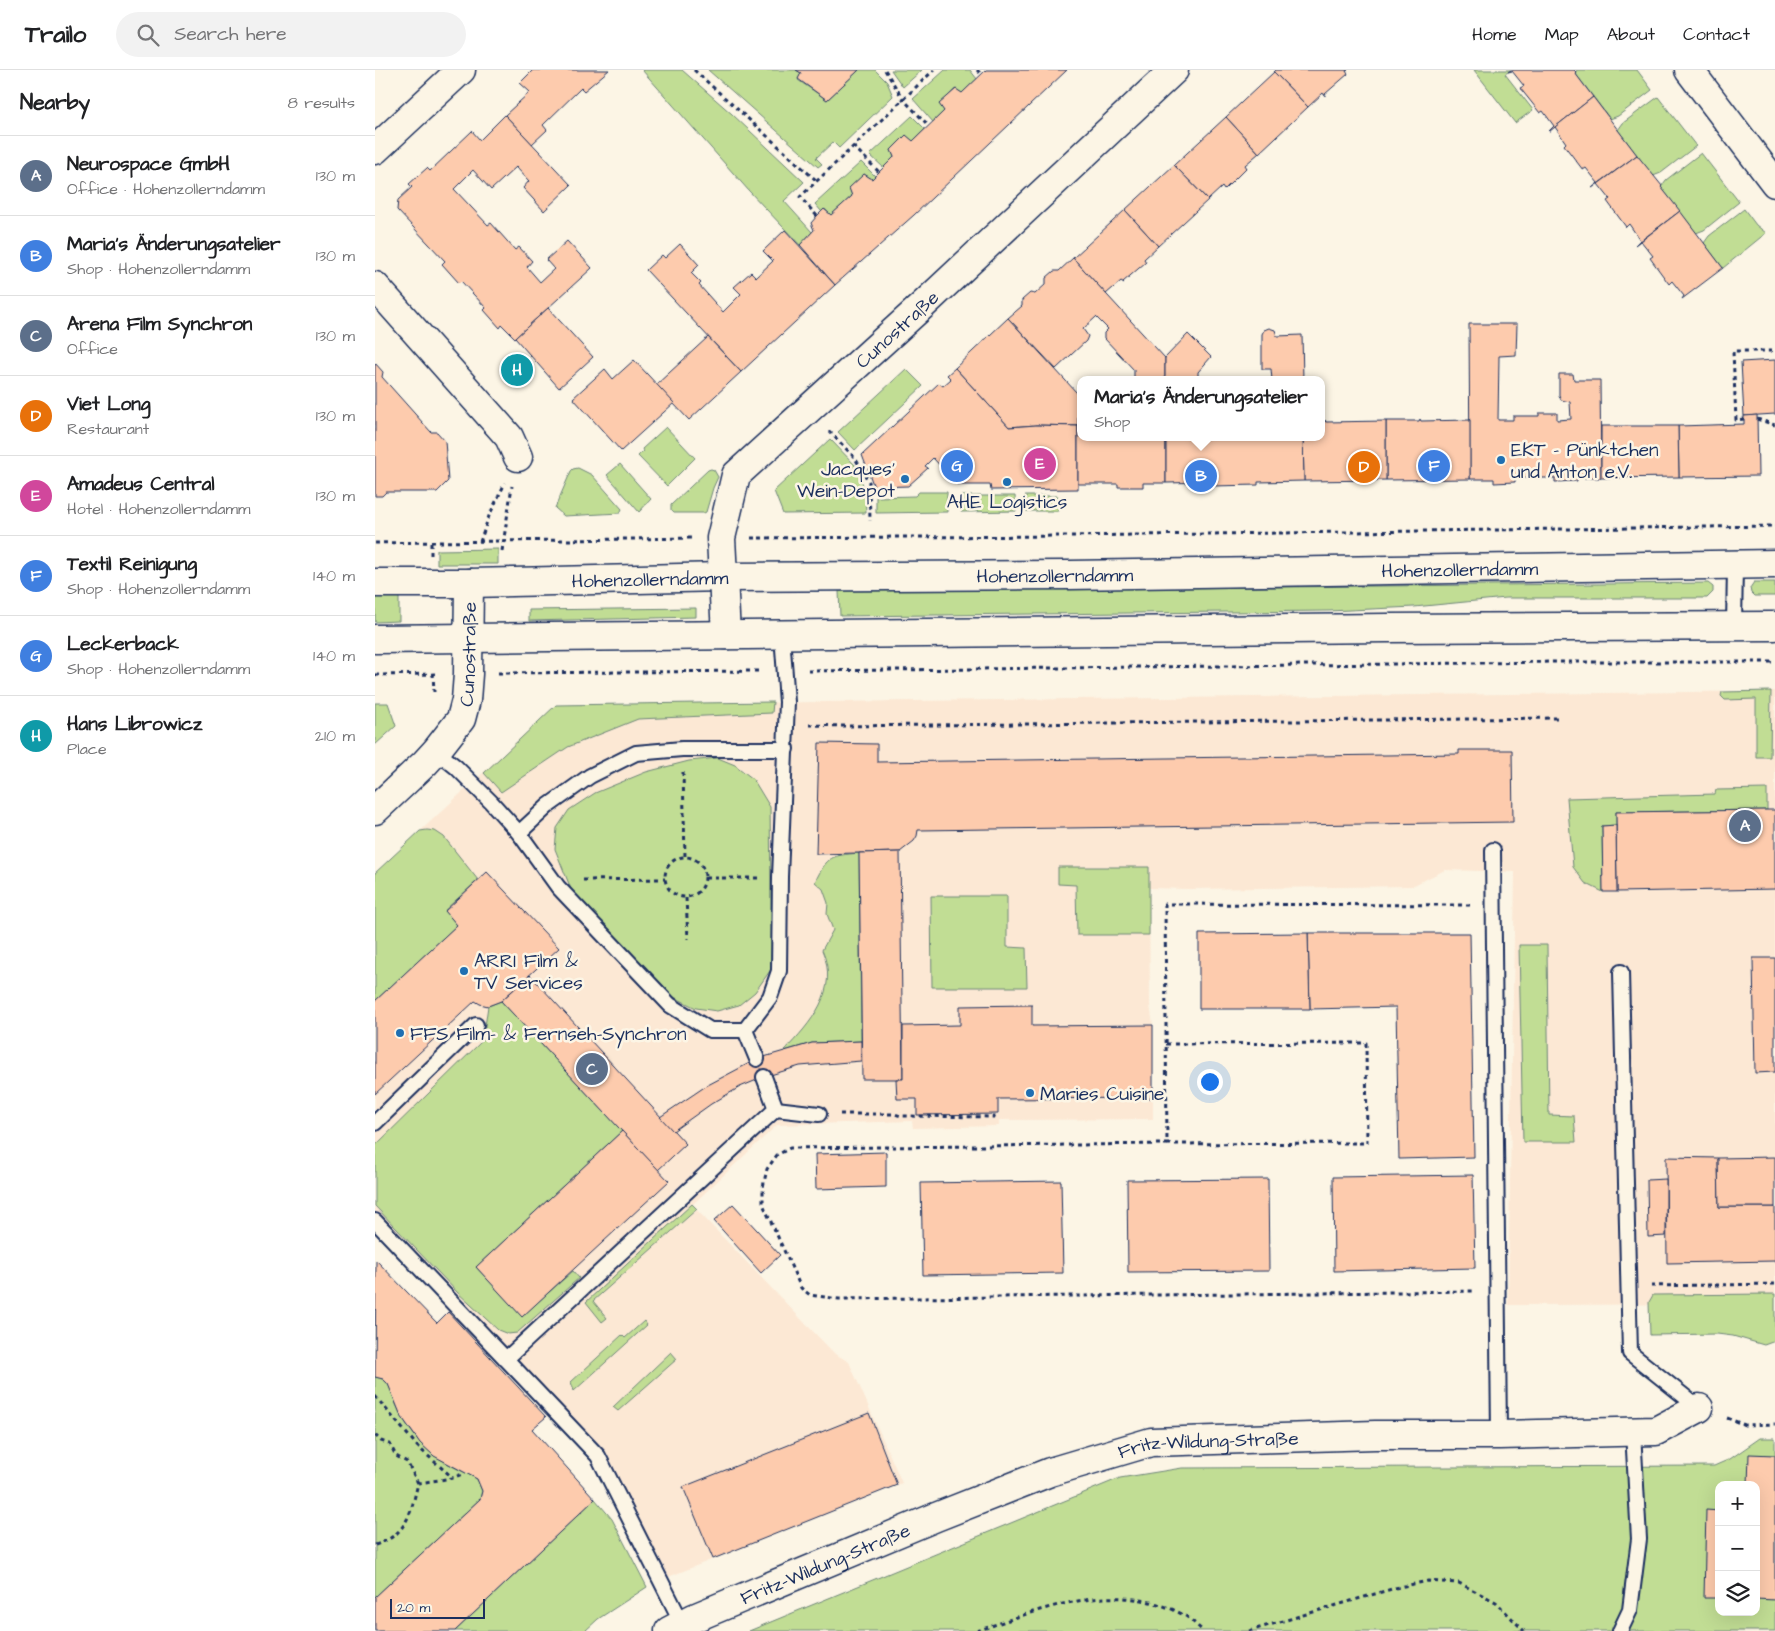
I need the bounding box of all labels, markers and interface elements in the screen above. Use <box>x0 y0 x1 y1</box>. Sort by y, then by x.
search box <box>116 12 466 57</box>
text: Trailo <box>25 18 86 52</box>
icon: search <box>134 21 162 49</box>
text: Search here <box>174 21 286 48</box>
text: Home <box>1472 22 1517 47</box>
text: Map <box>1545 22 1579 47</box>
text: About <box>1607 22 1655 47</box>
text: Contact <box>1683 22 1750 47</box>
text: Nearby <box>20 88 90 117</box>
text: 8 results <box>288 92 355 114</box>
text: Neurospace GmbH <box>67 151 230 178</box>
text: A <box>31 165 41 187</box>
text: 130 m <box>316 165 355 187</box>
text: Office · Hohenzollerndamm <box>67 178 265 200</box>
text: Maria's Änderungsatelier <box>67 231 281 258</box>
text: B <box>30 245 42 267</box>
text: 130 m <box>316 245 355 267</box>
text: Shop · Hohenzollerndamm <box>67 258 250 280</box>
street label: Cunostraße <box>850 285 945 375</box>
text: Arena Film Synchron <box>67 311 252 338</box>
text: C <box>30 325 42 347</box>
text: 130 m <box>316 325 355 347</box>
text: Office <box>67 338 118 360</box>
pin: H <box>501 351 533 389</box>
popup <box>1077 376 1325 441</box>
text: Maria's Änderungsatelier <box>1094 384 1308 411</box>
text: Viet Long <box>67 391 151 418</box>
text: D <box>31 405 41 427</box>
text: 130 m <box>316 405 355 427</box>
text: Shop <box>1094 411 1130 433</box>
text: Restaurant <box>67 418 149 440</box>
place label: EKT - Pünktchen und Anton e.V. <box>1511 437 1659 486</box>
pin: E <box>1024 445 1056 483</box>
pin: G <box>941 447 973 485</box>
pin: F <box>1418 447 1450 485</box>
pin: D <box>1348 448 1380 486</box>
marker: EKT - Pünktchen und Anton e.V. <box>1495 454 1507 466</box>
place label: Jacques' Wein-Depot <box>797 456 895 505</box>
pin: B <box>1185 457 1217 495</box>
text: Amadeus Central <box>67 471 215 498</box>
marker: Jacques' Wein-Depot <box>899 473 911 485</box>
marker: AHE Logistics <box>1001 476 1013 488</box>
text: E <box>31 485 41 507</box>
text: 130 m <box>316 485 355 507</box>
place label: AHE Logistics <box>947 489 1067 517</box>
text: Hotel · Hohenzollerndamm <box>67 498 250 520</box>
text: Textil Reinigung <box>67 551 197 578</box>
street label: Hohenzollerndamm <box>1381 556 1539 585</box>
street label: Hohenzollerndamm <box>976 562 1134 591</box>
text: F <box>30 565 42 587</box>
text: 140 m <box>313 565 355 587</box>
street label: Hohenzollerndamm <box>571 565 729 596</box>
text: Shop · Hohenzollerndamm <box>67 578 250 600</box>
street label: Cunostraße <box>454 602 484 708</box>
text: Leckerback <box>67 631 179 658</box>
text: G <box>30 645 42 667</box>
text: 140 m <box>313 645 355 667</box>
text: Shop · Hohenzollerndamm <box>67 658 250 680</box>
text: Hans Librowicz <box>67 711 202 738</box>
text: H <box>31 725 41 747</box>
text: 210 m <box>315 725 355 747</box>
text: Place <box>67 738 107 760</box>
pin: A <box>1729 807 1761 845</box>
place label: ARRI Film & TV Services <box>474 948 583 997</box>
marker: ARRI Film & TV Services <box>458 965 470 977</box>
place label: FFS Film- & Fernseh-Synchron <box>410 1021 687 1049</box>
marker: FFS Film- & Fernseh-Synchron <box>394 1027 406 1039</box>
pin: C <box>576 1050 608 1088</box>
your location <box>1197 1069 1223 1095</box>
place label: Maries Cuisine <box>1040 1081 1164 1108</box>
marker: Maries Cuisine <box>1024 1087 1036 1099</box>
street label: Fritz-Wildung-Straße <box>1115 1425 1299 1466</box>
map controls <box>1715 1481 1760 1616</box>
button: + <box>1715 1481 1760 1526</box>
street label: Fritz-Wildung-Straße <box>736 1517 915 1612</box>
button: − <box>1715 1526 1760 1571</box>
button: layers <box>1715 1571 1760 1616</box>
scale bar <box>390 1596 485 1619</box>
text: 20 m <box>397 1598 430 1618</box>

